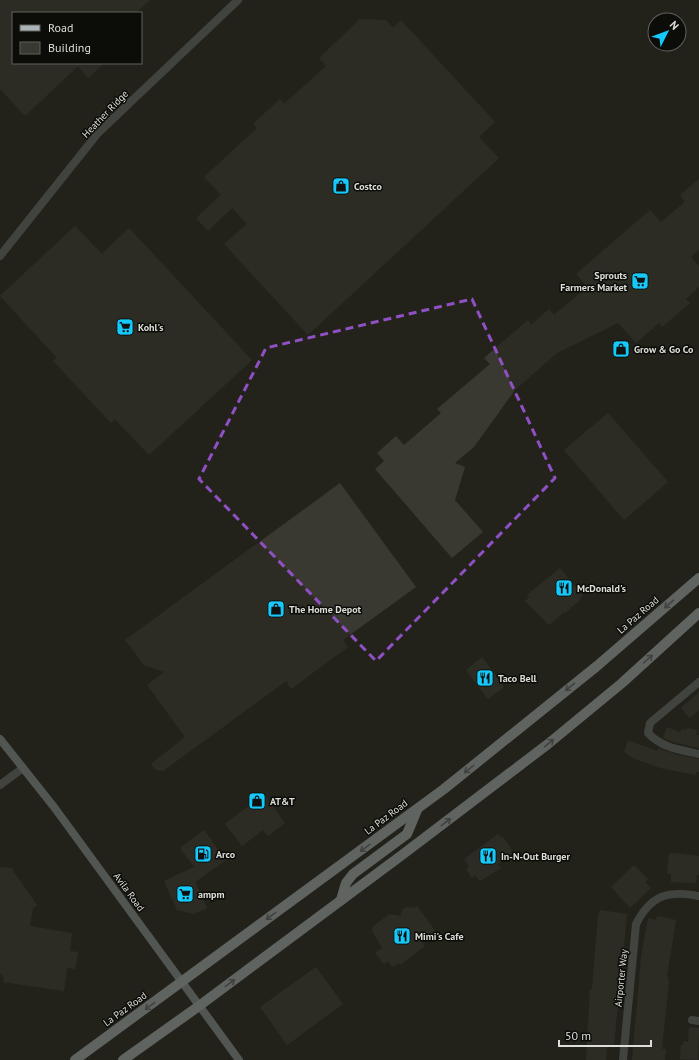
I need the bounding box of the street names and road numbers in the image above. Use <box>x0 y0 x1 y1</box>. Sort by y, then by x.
street label: Heather Ridge <box>79 87 131 141</box>
street label: La Paz Road <box>615 593 661 637</box>
street label: La Paz Road <box>362 797 410 837</box>
street label: Avila Road <box>111 870 147 914</box>
street label: Airporter Way <box>611 948 631 1008</box>
street label: La Paz Road <box>101 989 149 1029</box>

